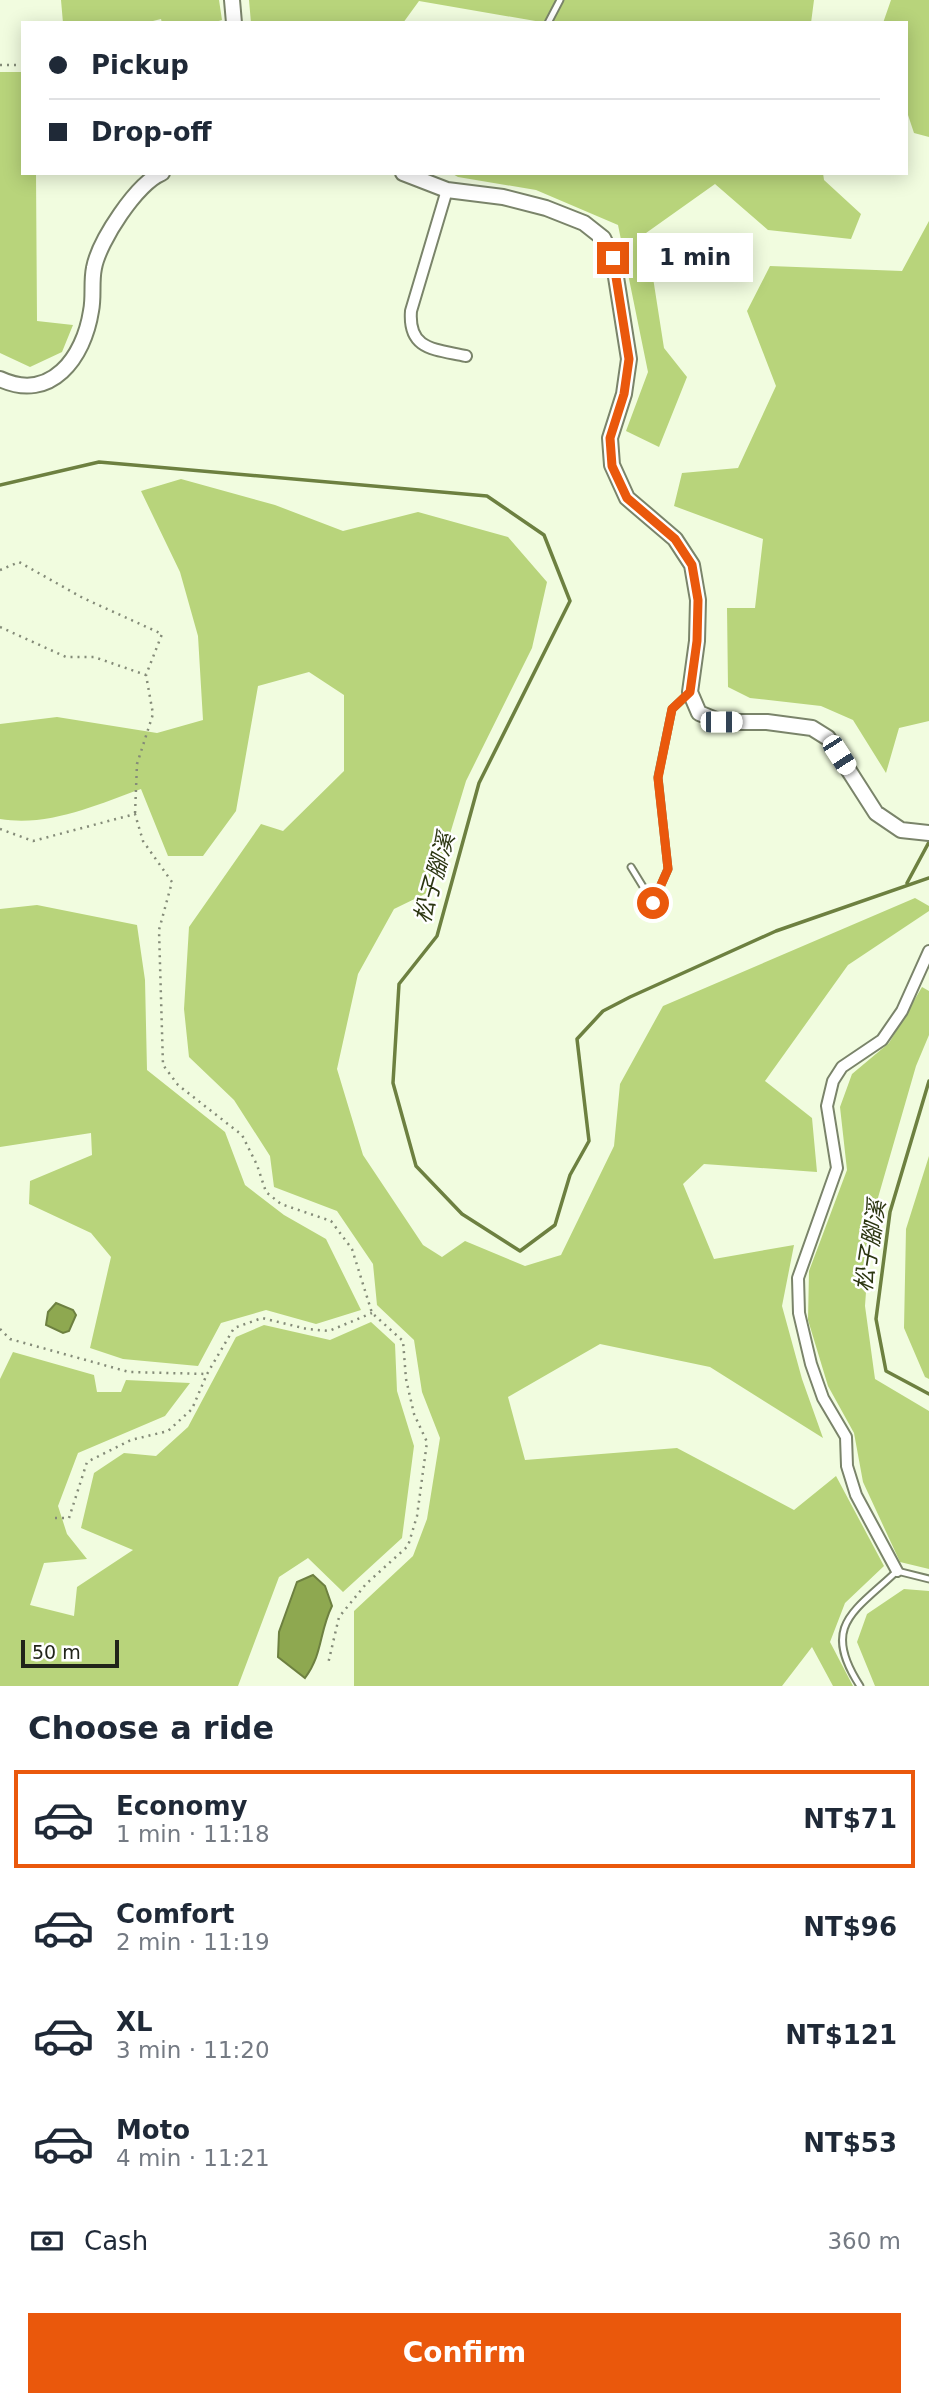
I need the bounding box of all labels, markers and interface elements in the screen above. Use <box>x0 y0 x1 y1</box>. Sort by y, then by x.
text: Pickup <box>91 50 189 80</box>
text: Drop-off <box>91 117 212 147</box>
callout: 1 min <box>638 233 753 282</box>
route end <box>597 242 629 274</box>
text: 1 min <box>659 244 731 270</box>
car <box>701 712 743 733</box>
car <box>819 732 860 778</box>
water label: 松子腳溪 <box>409 827 460 926</box>
route start <box>637 887 669 919</box>
water label: 松子腳溪 <box>850 1196 891 1293</box>
scale bar <box>21 1637 119 1669</box>
text: 50 m <box>32 1641 81 1663</box>
text: Choose a ride <box>28 1709 274 1747</box>
icon: car <box>32 1788 95 1851</box>
text: Economy <box>116 1791 247 1821</box>
text: NT$71 <box>803 1804 897 1834</box>
text: 1 min · 11:18 <box>116 1821 270 1847</box>
icon: car <box>32 1896 95 1959</box>
text: Comfort <box>116 1899 234 1929</box>
text: NT$96 <box>803 1912 897 1942</box>
text: 2 min · 11:19 <box>116 1929 270 1955</box>
icon: car <box>32 2004 95 2067</box>
text: XL <box>116 2007 153 2037</box>
text: NT$121 <box>785 2020 897 2050</box>
text: 3 min · 11:20 <box>116 2037 270 2063</box>
icon: car <box>32 2112 95 2175</box>
text: Moto <box>116 2115 190 2145</box>
text: NT$53 <box>803 2128 897 2158</box>
text: 4 min · 11:21 <box>116 2145 270 2171</box>
icon: cash <box>28 2222 66 2260</box>
text: Cash <box>84 2226 148 2256</box>
text: 360 m <box>827 2228 901 2254</box>
button: Confirm <box>28 2313 901 2393</box>

